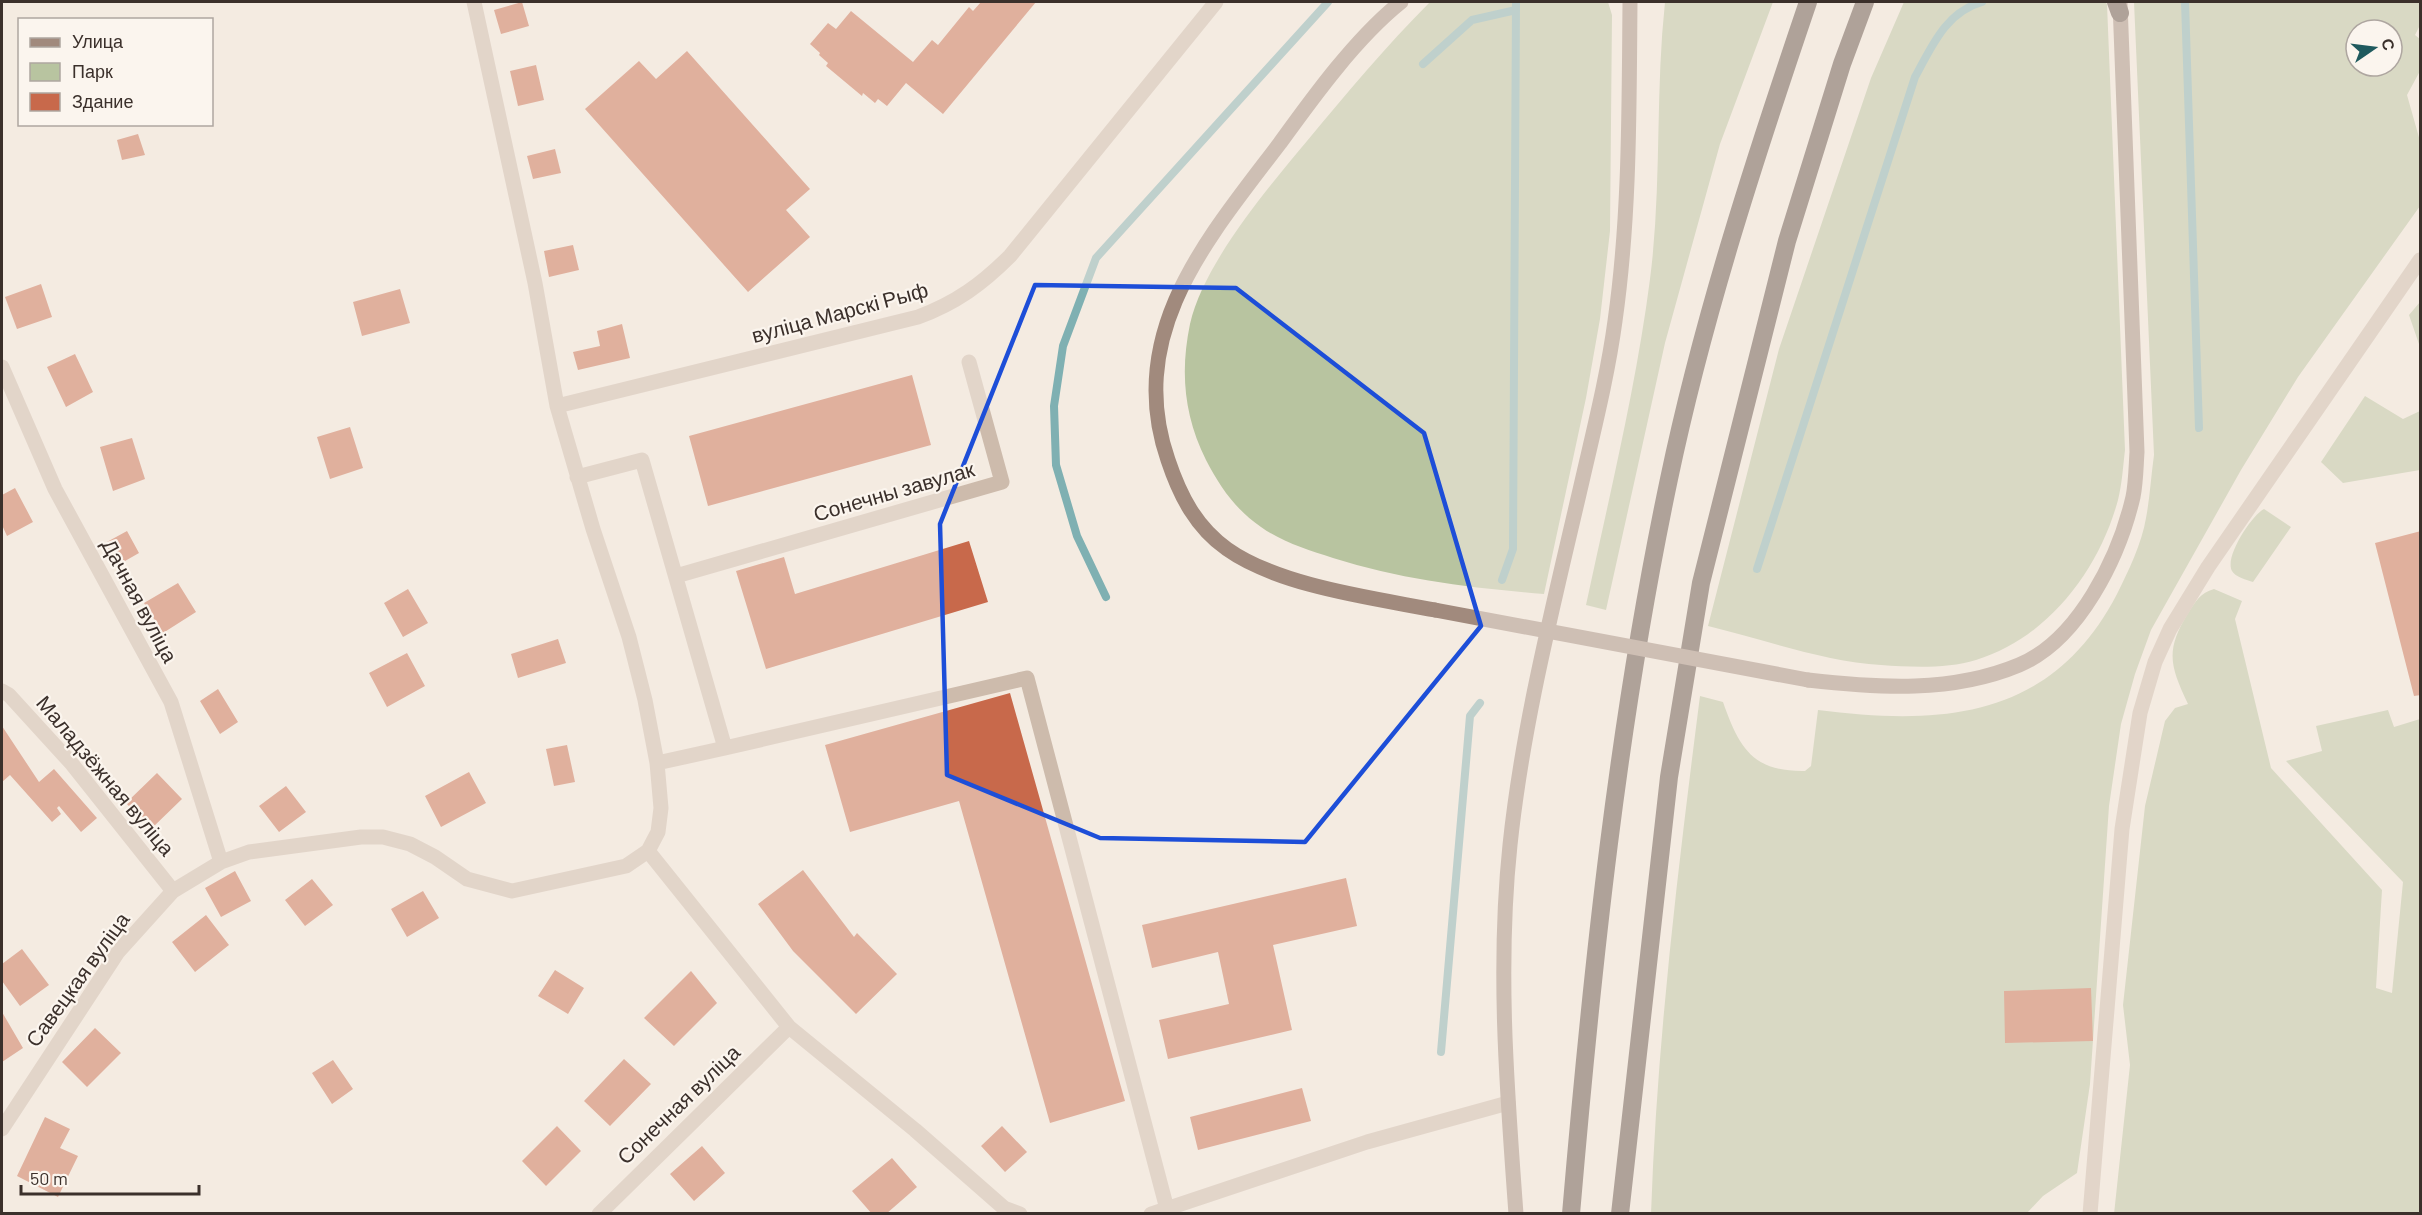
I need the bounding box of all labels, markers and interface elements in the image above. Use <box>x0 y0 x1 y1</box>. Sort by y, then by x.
legend <box>18 18 213 126</box>
north arrow <box>2344 18 2404 78</box>
text: Улица <box>72 30 124 52</box>
text: С <box>2378 36 2400 53</box>
text: Парк <box>72 60 113 82</box>
text: Здание <box>72 90 133 112</box>
street label: вуліца Марскі Рыф <box>749 276 931 347</box>
street label: Сонечны завулак <box>810 455 978 526</box>
street label: Дачная вуліца <box>97 534 184 667</box>
street label: Маладзёжная вуліца <box>32 690 181 860</box>
street label: Савецкая вуліца <box>20 907 134 1051</box>
street label: Сонечная вуліца <box>612 1039 745 1169</box>
scale bar <box>21 1158 200 1196</box>
text: 50 m <box>30 1167 68 1189</box>

